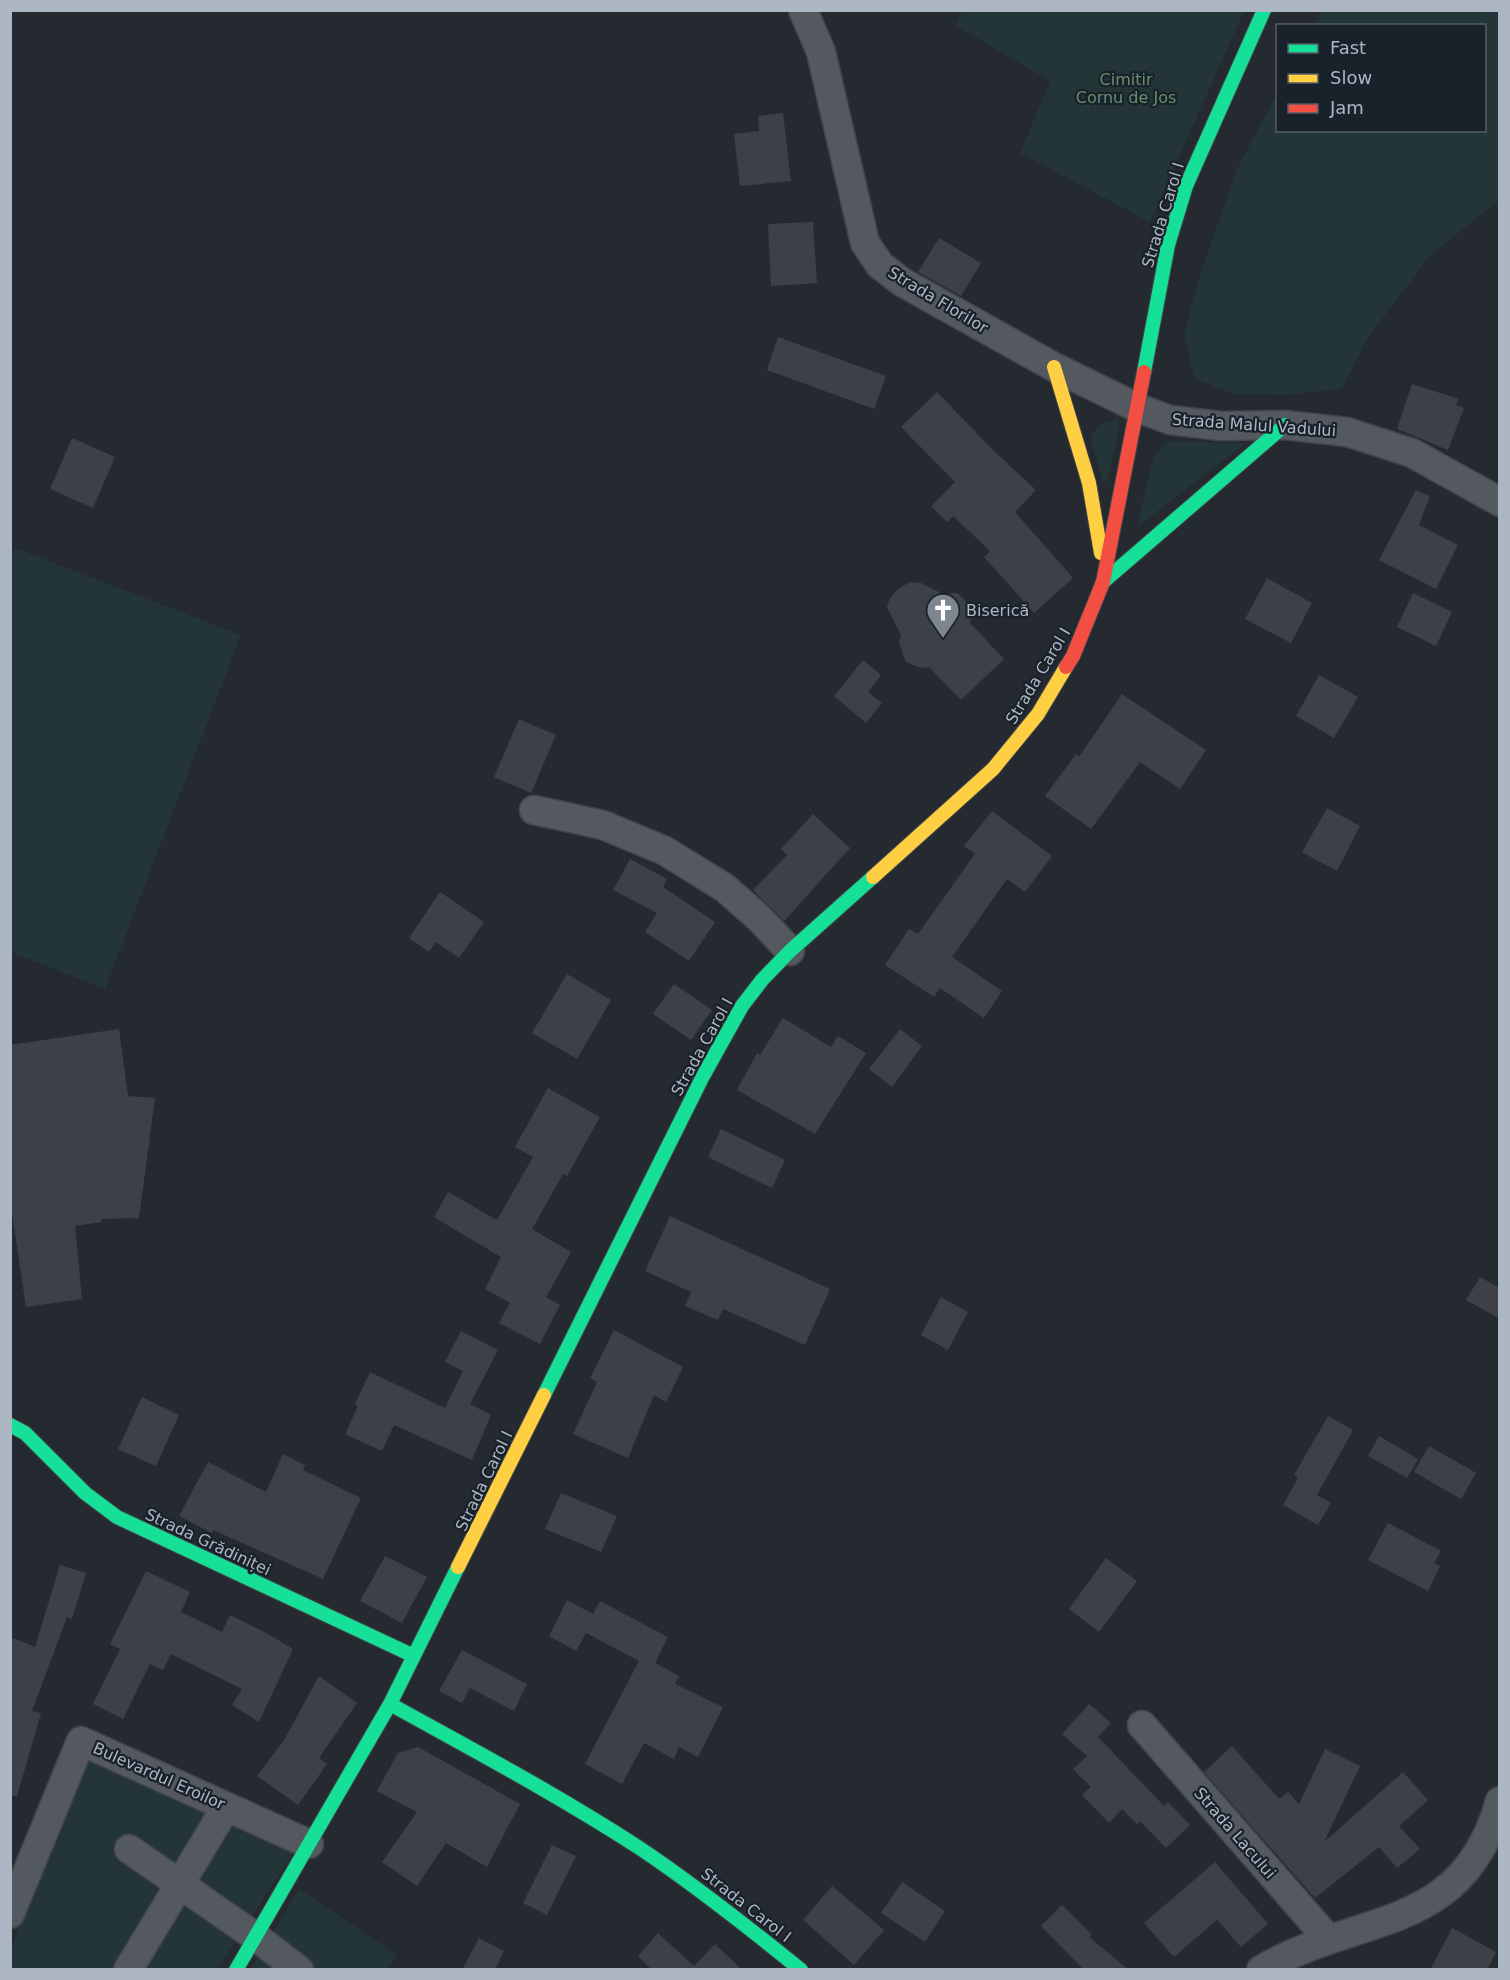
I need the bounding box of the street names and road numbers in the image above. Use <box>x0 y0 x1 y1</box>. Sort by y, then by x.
street label: Strada Carol I <box>1138 160 1188 270</box>
street label: Strada Florilor <box>885 263 992 337</box>
street label: Strada Malul Vadului <box>1171 410 1337 440</box>
street label: Strada Carol I <box>1002 624 1074 728</box>
street label: Strada Carol I <box>667 995 737 1099</box>
street label: Strada Carol I <box>452 1428 516 1534</box>
street label: Strada Grădiniței <box>142 1505 274 1579</box>
street label: Bulevardul Eroilor <box>90 1738 228 1814</box>
street label: Strada Lacului <box>1190 1784 1280 1882</box>
street label: Strada Carol I <box>697 1864 795 1946</box>

